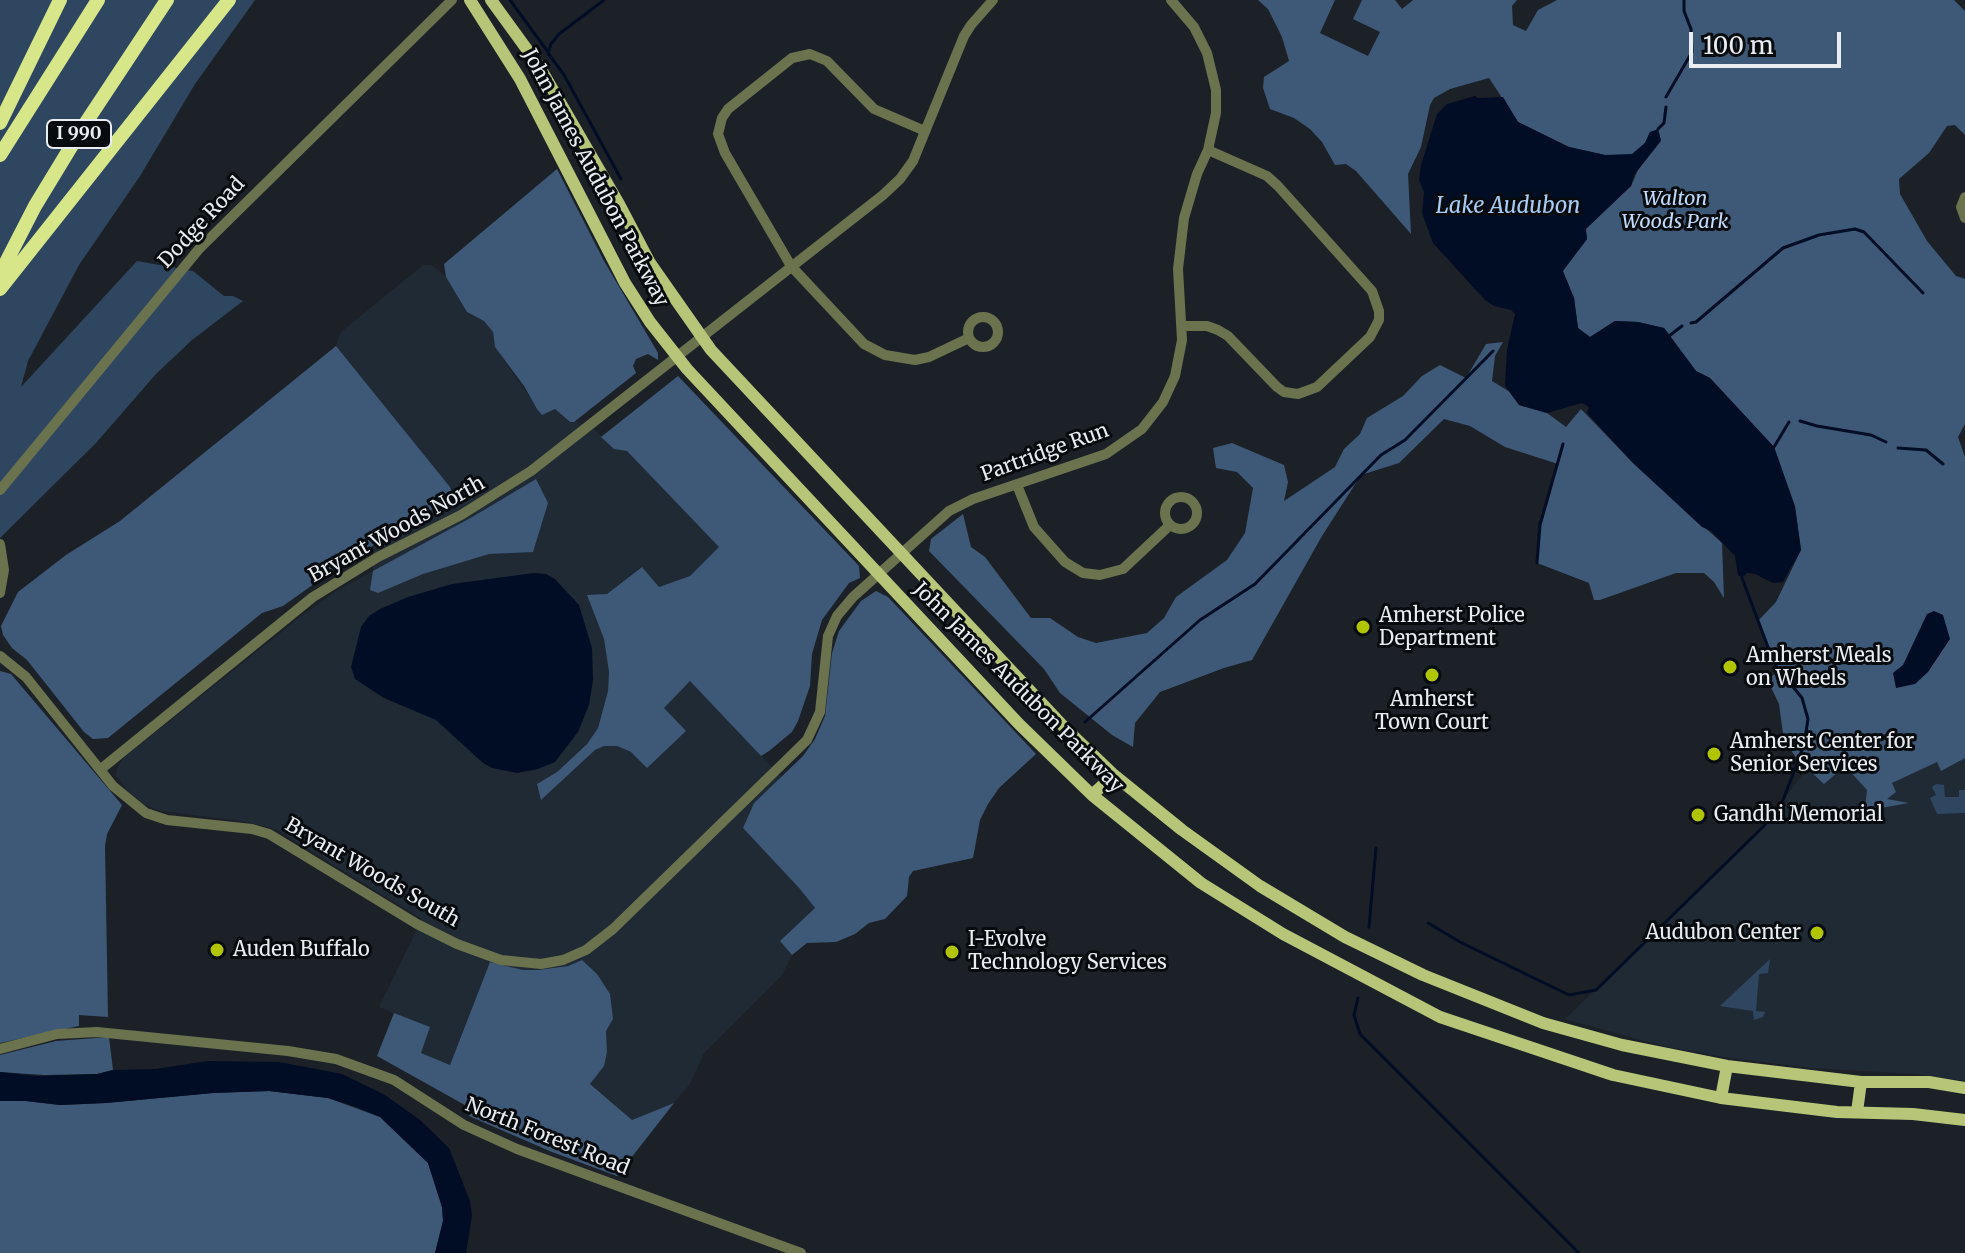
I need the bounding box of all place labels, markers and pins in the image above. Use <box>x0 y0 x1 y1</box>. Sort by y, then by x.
place label: Amherst Police Department <box>1379 604 1525 651</box>
marker: Amherst Police Department <box>1354 618 1372 636</box>
place label: Amherst Meals on Wheels <box>1746 644 1892 691</box>
marker: Amherst Meals on Wheels <box>1721 658 1739 676</box>
marker: Amherst Town Court <box>1423 666 1441 684</box>
place label: Amherst Town Court <box>1375 688 1489 735</box>
place label: Amherst Center for Senior Services <box>1730 730 1914 777</box>
marker: Amherst Center for Senior Services <box>1705 745 1723 763</box>
place label: Gandhi Memorial <box>1714 803 1883 827</box>
marker: Gandhi Memorial <box>1689 806 1707 824</box>
place label: Audubon Center <box>1646 921 1801 945</box>
marker: Audubon Center <box>1808 924 1826 942</box>
place label: I-Evolve Technology Services <box>968 928 1167 975</box>
place label: Auden Buffalo <box>233 938 370 962</box>
marker: Auden Buffalo <box>208 941 226 959</box>
marker: I-Evolve Technology Services <box>943 943 961 961</box>

